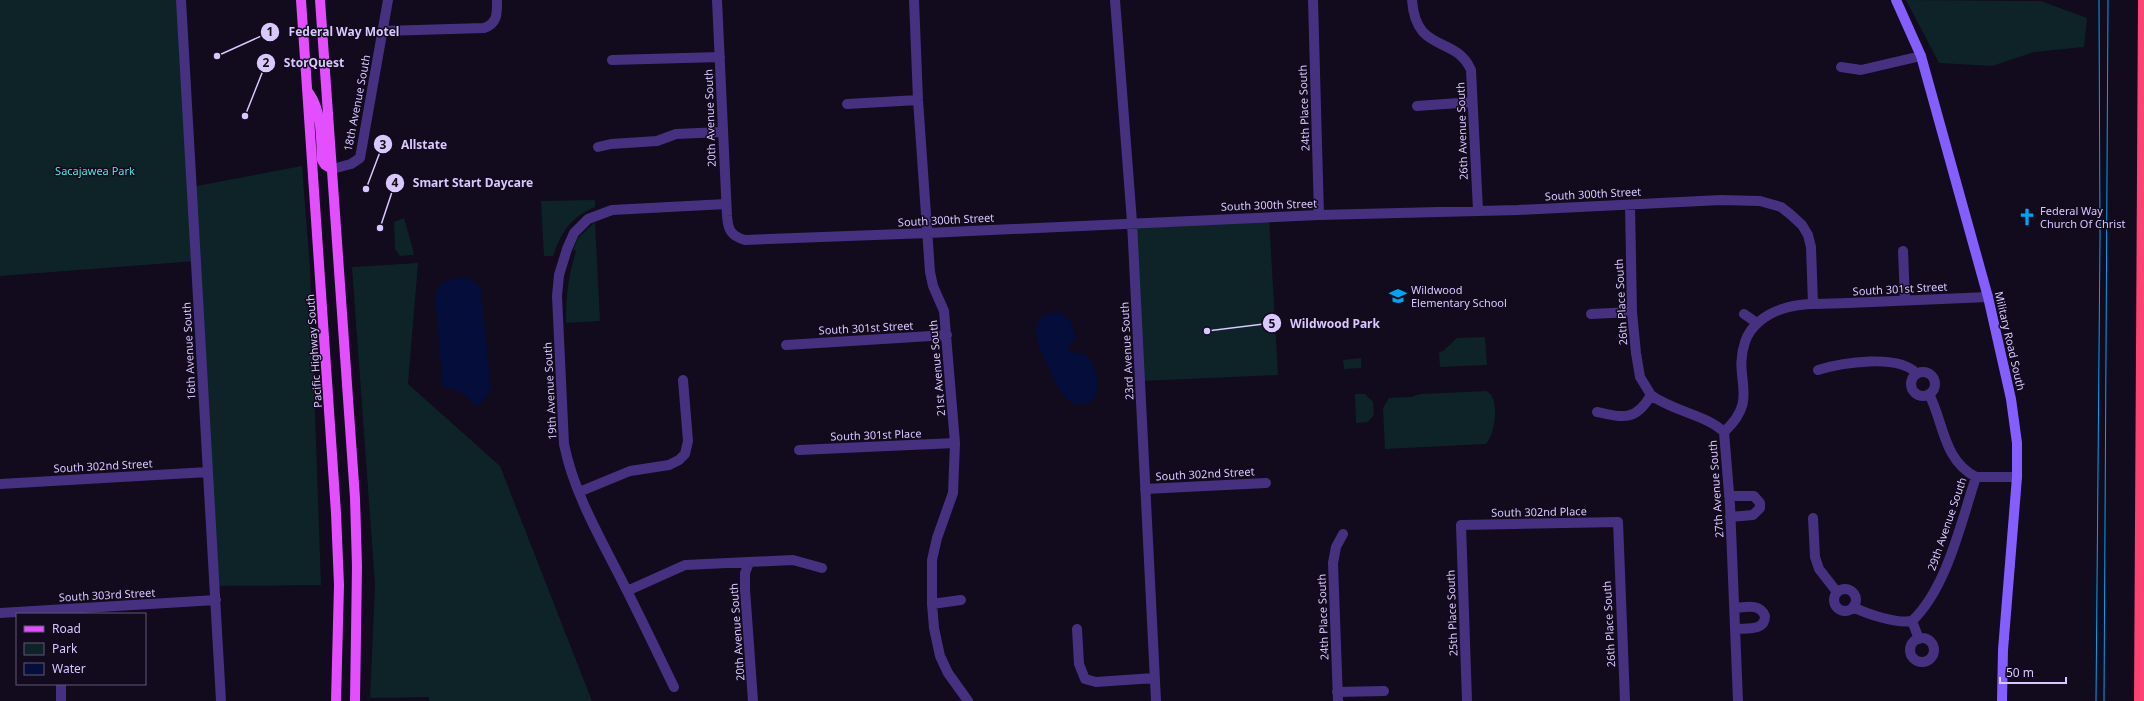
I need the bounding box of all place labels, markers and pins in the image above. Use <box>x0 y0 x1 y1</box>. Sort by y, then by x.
callout: Federal Way Motel <box>260 20 407 44</box>
callout: StorQuest <box>256 51 352 75</box>
callout: Allstate <box>373 132 455 156</box>
callout: Smart Start Daycare <box>385 171 541 195</box>
place label: Federal Way Church Of Christ <box>2040 203 2125 231</box>
church icon: Federal Way Church Of Christ <box>2017 207 2037 227</box>
place label: Wildwood Elementary School <box>1411 282 1507 310</box>
school or university icon: Wildwood Elementary School <box>1388 286 1408 306</box>
callout: Wildwood Park <box>1262 311 1388 335</box>

